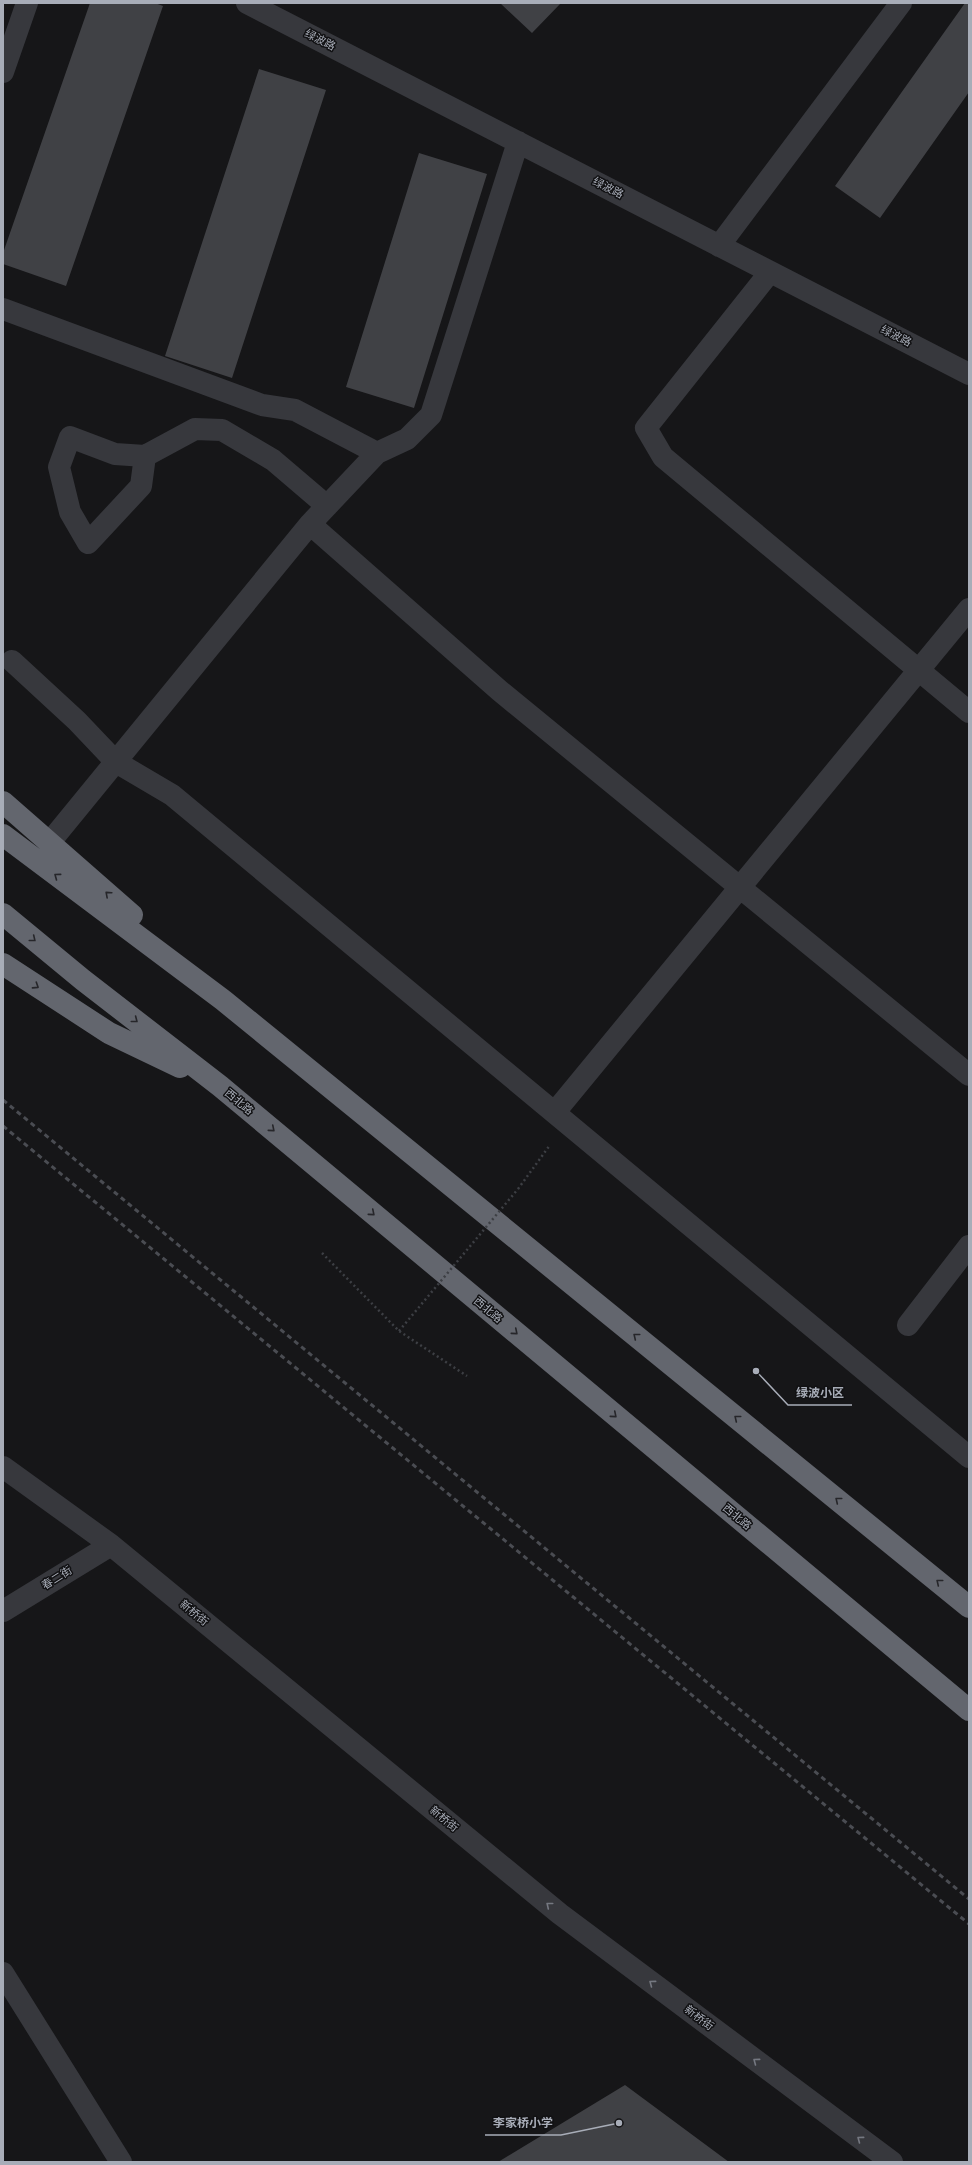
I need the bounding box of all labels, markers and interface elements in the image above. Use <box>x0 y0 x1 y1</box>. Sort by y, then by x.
street label: 绿波路 <box>302 27 338 53</box>
street label: 绿波路 <box>590 175 626 201</box>
street label: 绿波路 <box>878 323 914 349</box>
one-way arrow <box>55 874 62 881</box>
one-way arrow <box>105 891 113 899</box>
one-way arrow <box>29 935 36 942</box>
one-way arrow <box>32 981 39 988</box>
one-way arrow <box>130 1016 137 1023</box>
street label: 西北路 <box>222 1086 256 1118</box>
one-way arrow <box>267 1125 274 1132</box>
one-way arrow <box>367 1208 374 1215</box>
street label: 西北路 <box>471 1294 505 1326</box>
one-way arrow <box>510 1327 517 1334</box>
one-way arrow <box>634 1334 641 1341</box>
callout: 绿波小区 <box>788 1381 852 1405</box>
text: 绿波小区 <box>796 1386 844 1400</box>
one-way arrow <box>610 1410 617 1417</box>
one-way arrow <box>735 1416 742 1423</box>
one-way arrow <box>835 1498 843 1505</box>
street label: 西北路 <box>720 1501 754 1533</box>
street label: 春二街 <box>40 1564 74 1592</box>
one-way arrow <box>936 1580 943 1587</box>
street label: 新桥街 <box>177 1598 211 1628</box>
street label: 新桥街 <box>427 1804 461 1834</box>
one-way arrow <box>546 1902 553 1909</box>
one-way arrow <box>650 1981 657 1988</box>
street label: 新桥街 <box>682 2003 716 2033</box>
one-way arrow <box>754 2059 761 2066</box>
callout: 李家桥小学 <box>485 2111 561 2135</box>
text: 李家桥小学 <box>493 2116 553 2130</box>
one-way arrow <box>858 2136 865 2143</box>

